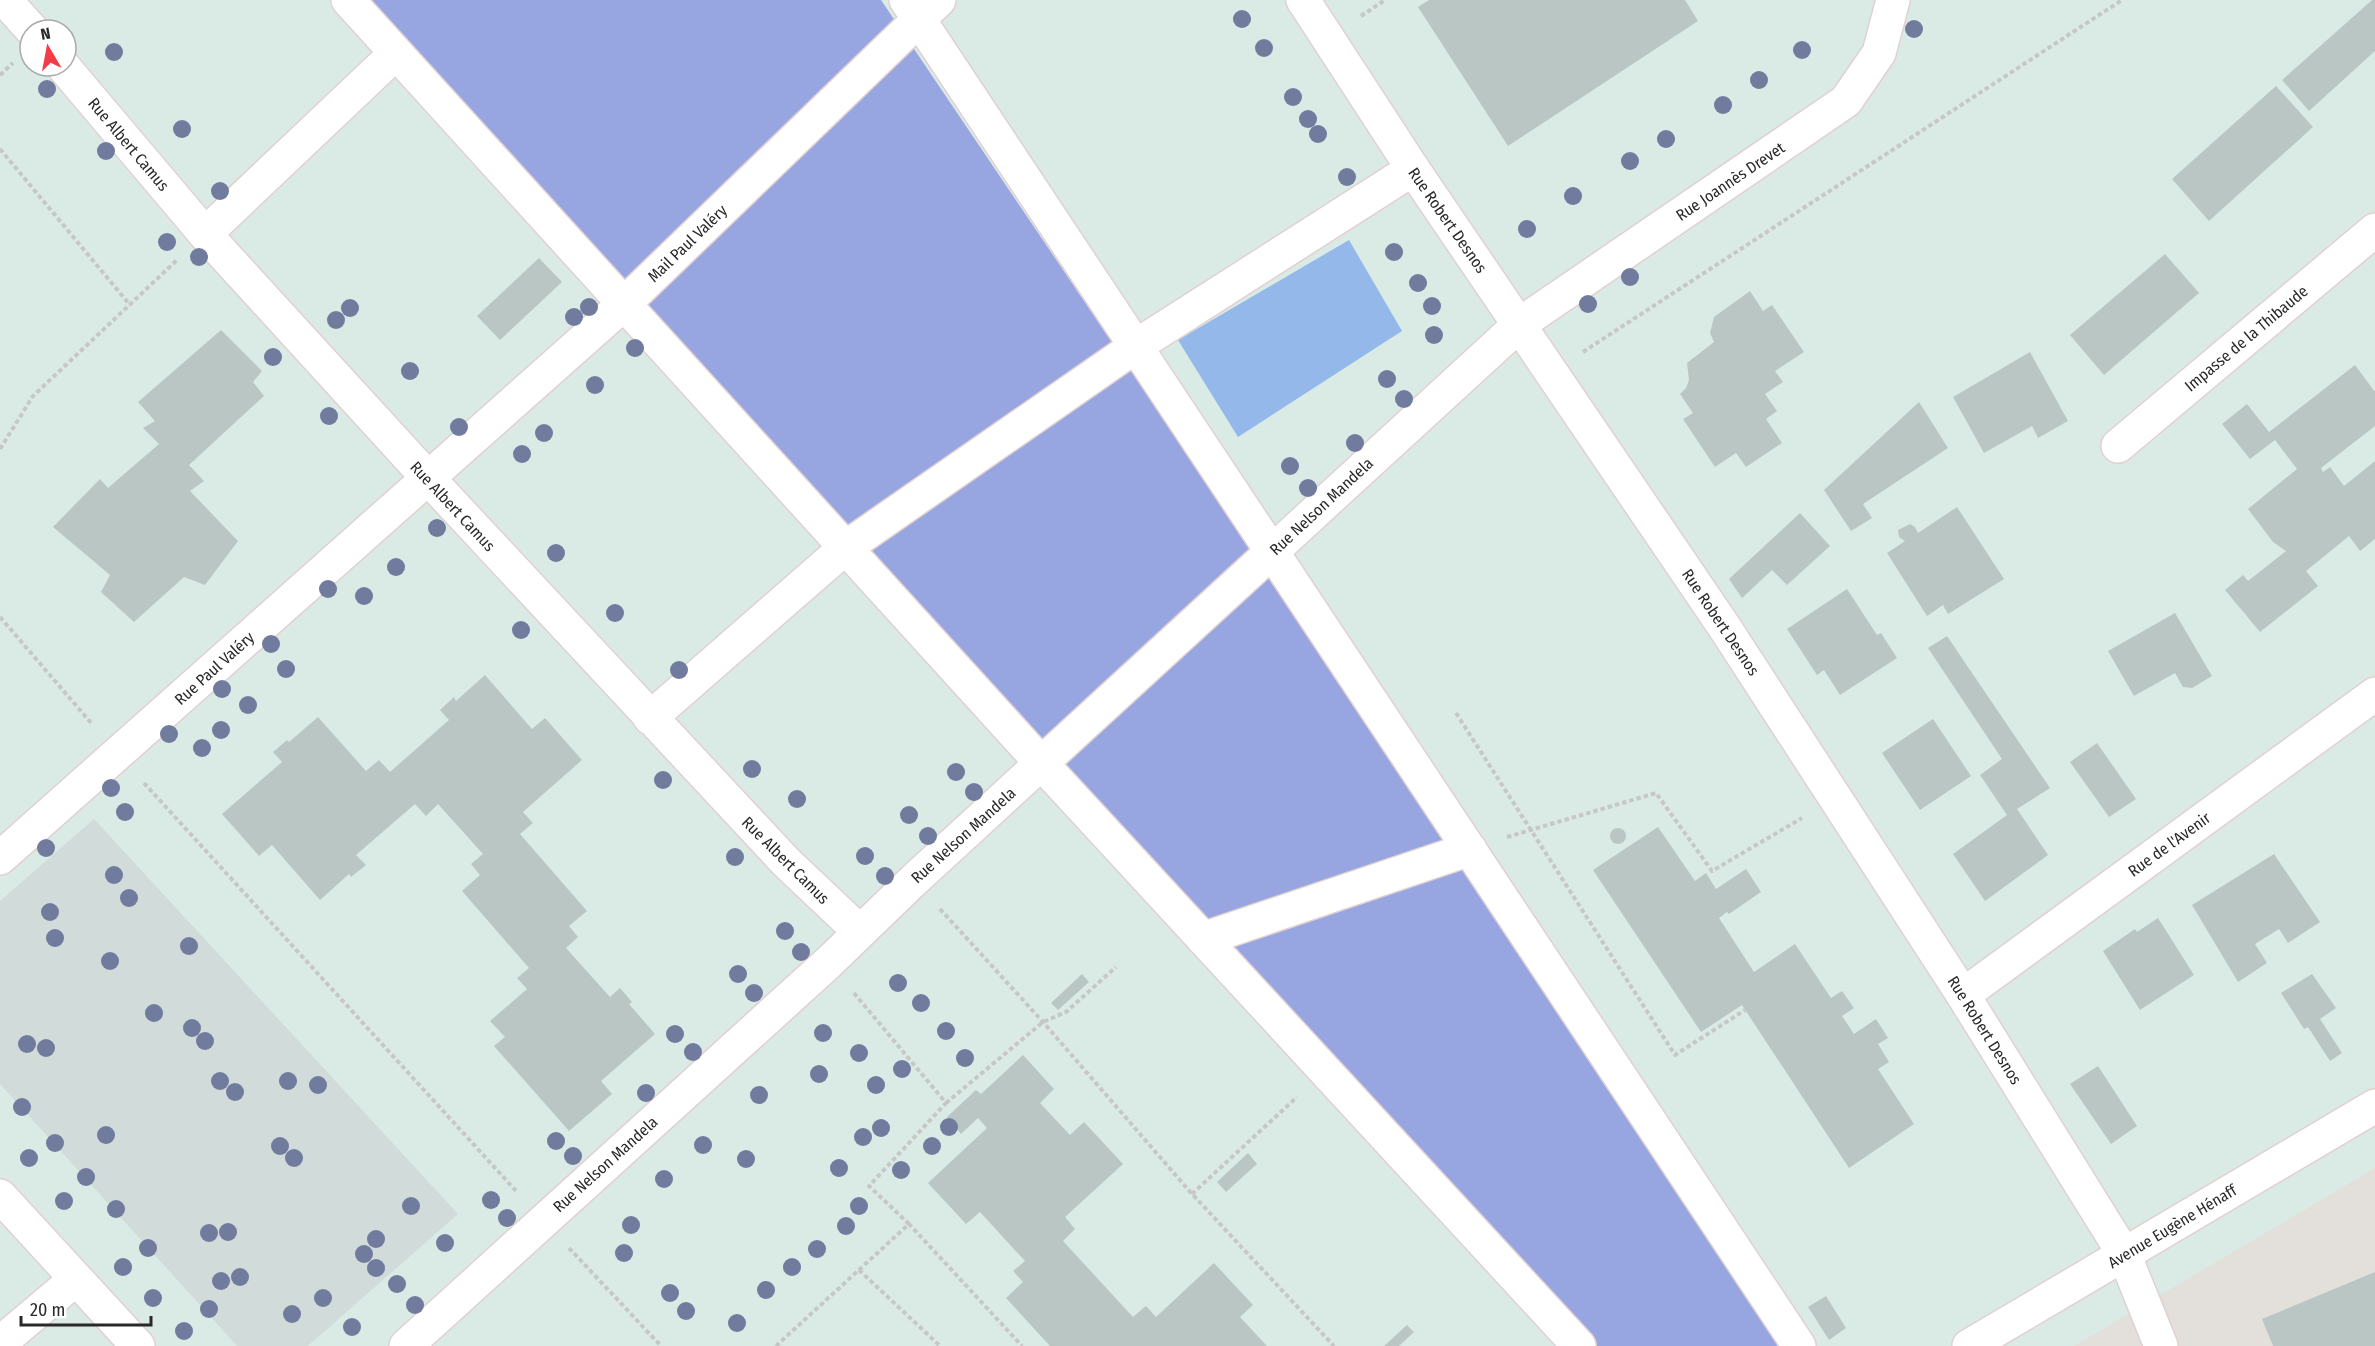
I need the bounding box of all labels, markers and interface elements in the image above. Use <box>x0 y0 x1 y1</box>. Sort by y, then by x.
north arrow <box>18 18 78 78</box>
text: N <box>39 24 52 44</box>
street label: Rue Albert Camus <box>84 94 173 195</box>
street label: Rue Joannès Drevet <box>1672 138 1789 225</box>
street label: Rue Robert Desnos <box>1404 164 1491 277</box>
street label: Mail Paul Valéry <box>644 200 732 286</box>
street label: Impasse de la Thibaude <box>2181 281 2312 395</box>
street label: Rue Nelson Mandela <box>1266 454 1377 559</box>
street label: Rue Albert Camus <box>406 458 499 555</box>
street label: Rue Robert Desnos <box>1678 565 1763 679</box>
street label: Rue Paul Valéry <box>171 627 259 709</box>
street label: Rue Nelson Mandela <box>907 783 1020 887</box>
street label: Rue de l'Avenir <box>2124 808 2215 881</box>
street label: Rue Albert Camus <box>738 813 833 908</box>
street label: Rue Robert Desnos <box>1944 972 2026 1088</box>
street label: Rue Nelson Mandela <box>549 1112 662 1216</box>
street label: Avenue Eugène Hénaff <box>2105 1180 2241 1272</box>
scale bar <box>21 1289 152 1327</box>
text: 20 m <box>30 1299 65 1321</box>

